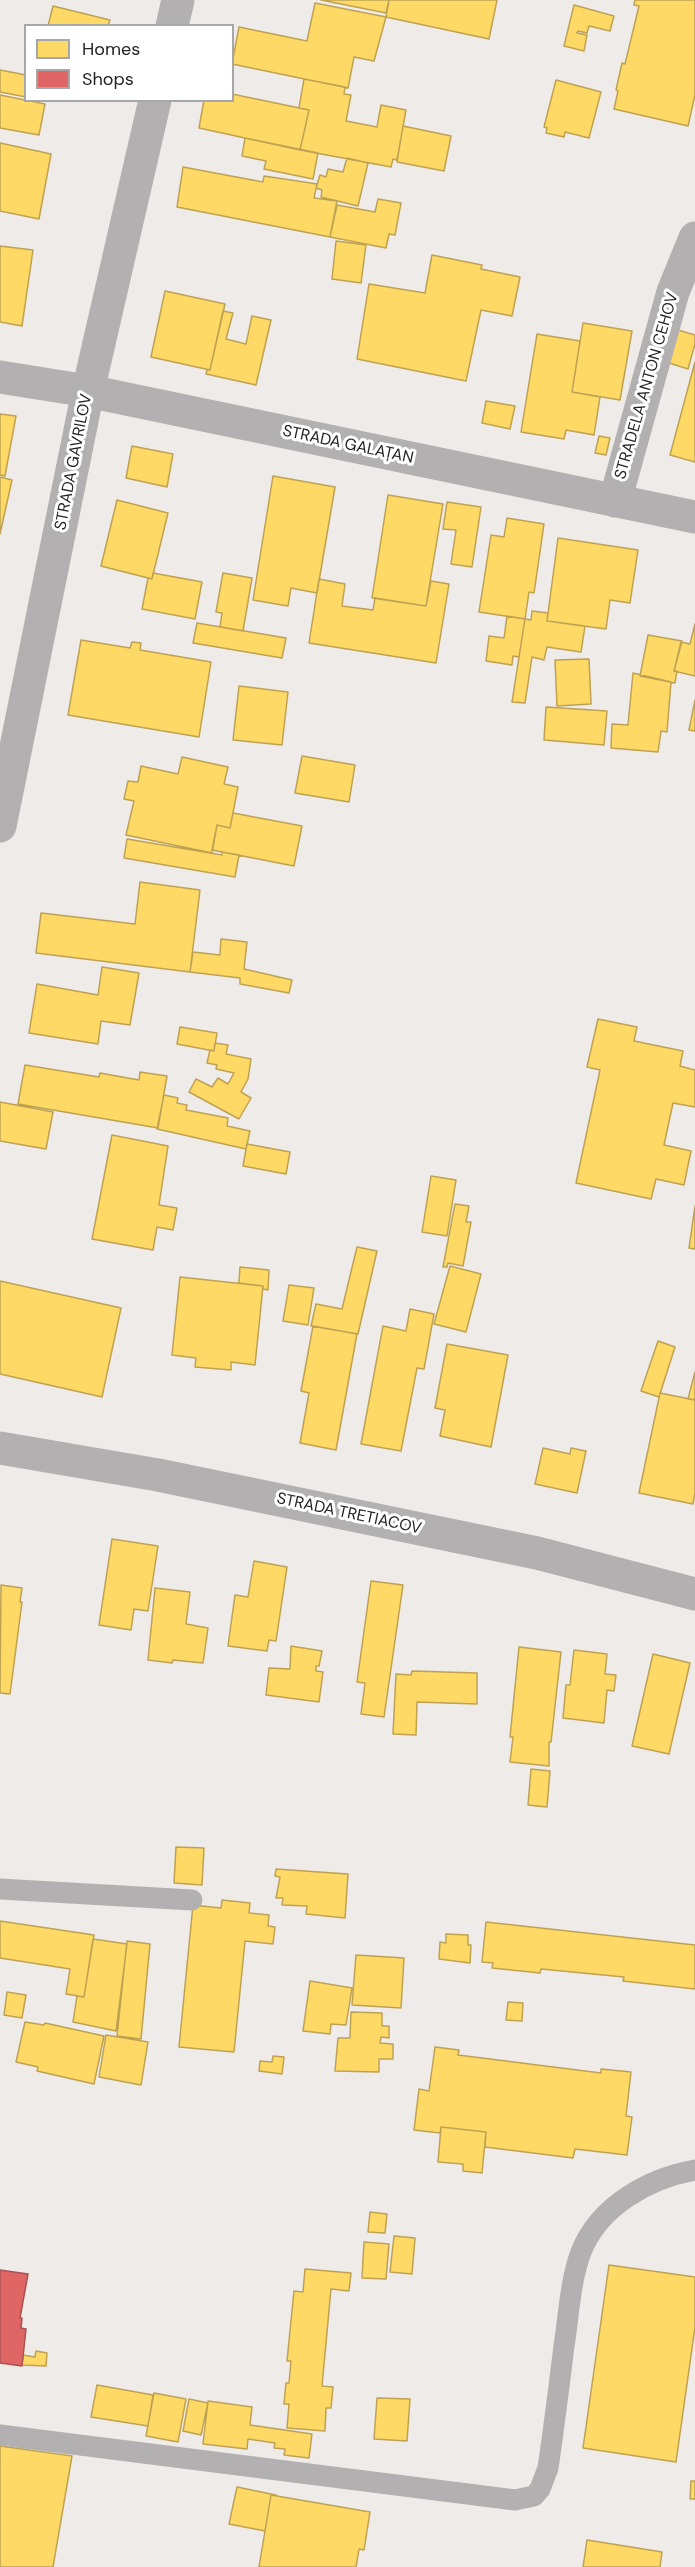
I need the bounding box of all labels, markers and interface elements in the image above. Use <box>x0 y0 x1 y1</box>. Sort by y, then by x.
legend <box>24 24 234 102</box>
text: Homes <box>82 37 140 61</box>
text: Shops <box>82 67 134 91</box>
street label: STRADELA ANTON CEHOV <box>611 290 683 482</box>
street label: STRADA GAVRILOV <box>51 392 97 532</box>
street label: STRADA GALAȚAN <box>281 422 415 468</box>
street label: STRADA TRETIACOV <box>275 1489 423 1539</box>

